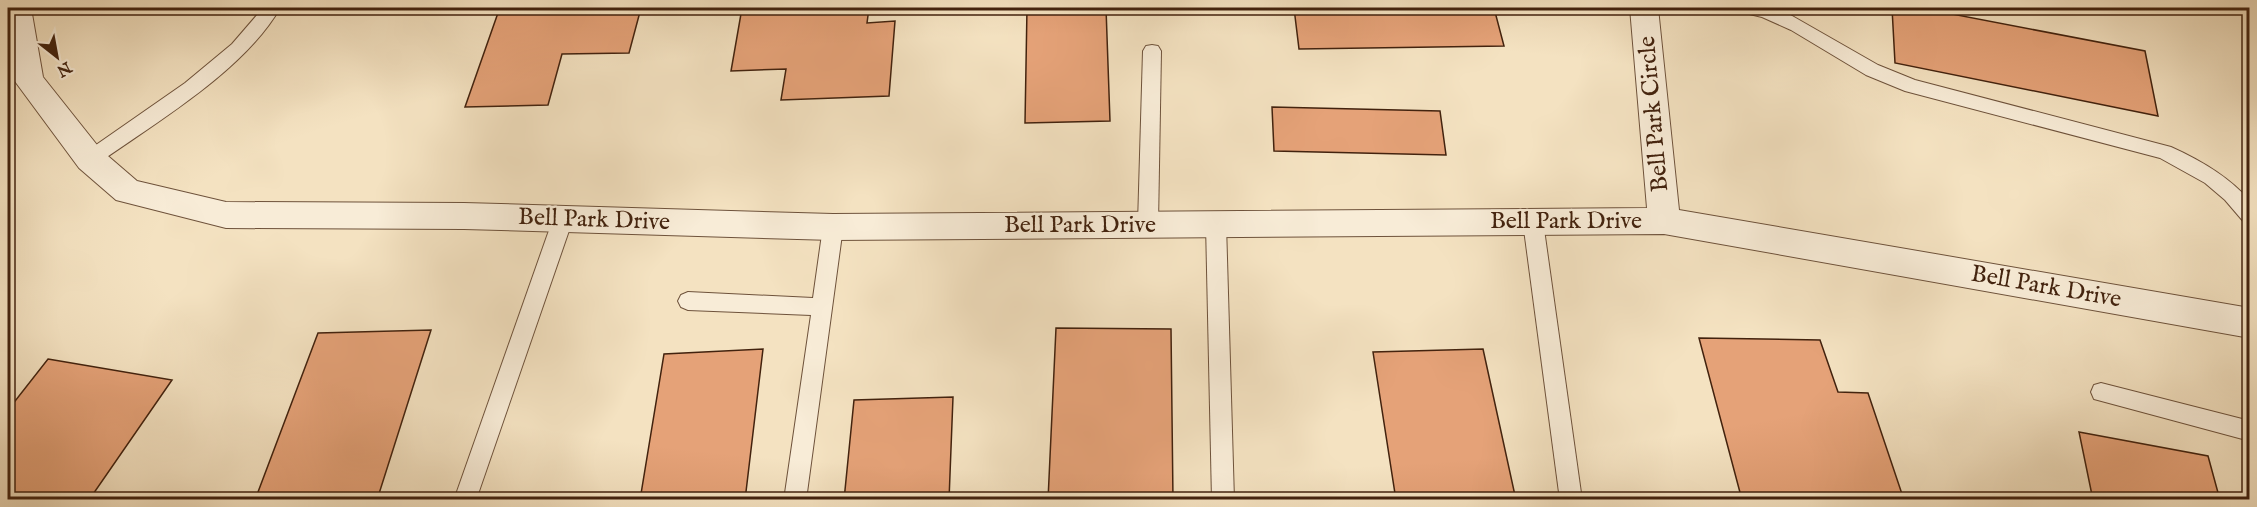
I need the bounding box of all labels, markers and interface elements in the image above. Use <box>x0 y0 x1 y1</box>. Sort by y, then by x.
north arrow <box>27 27 87 87</box>
street label: Bell Park Circle <box>1632 35 1676 193</box>
text: N <box>52 55 76 80</box>
street label: Bell Park Drive <box>517 202 671 238</box>
street label: Bell Park Drive <box>1490 206 1642 237</box>
street label: Bell Park Drive <box>1004 210 1156 241</box>
street label: Bell Park Drive <box>1968 259 2124 315</box>

